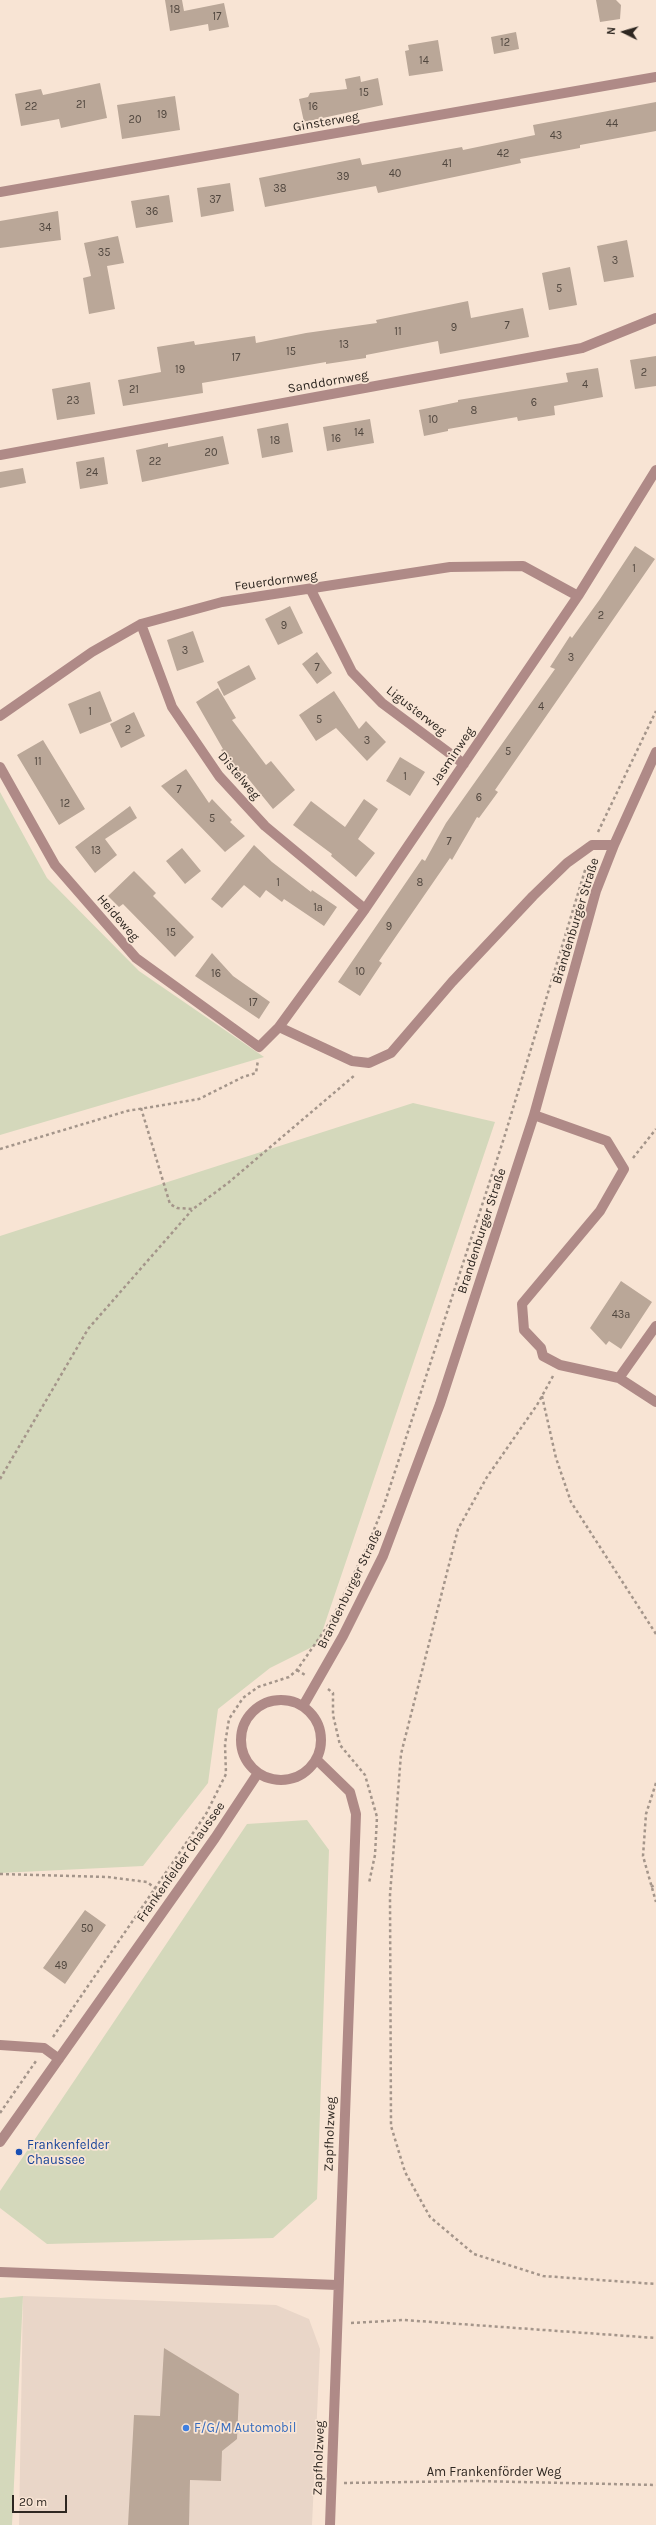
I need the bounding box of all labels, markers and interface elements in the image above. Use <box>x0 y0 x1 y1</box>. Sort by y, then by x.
house number: 18 <box>170 3 180 17</box>
house number: 17 <box>213 10 221 24</box>
north arrow <box>604 12 644 52</box>
text: N <box>605 26 618 35</box>
house number: 12 <box>500 36 510 50</box>
house number: 14 <box>419 54 429 68</box>
house number: 15 <box>359 86 369 100</box>
house number: 21 <box>76 98 86 112</box>
house number: 22 <box>25 100 37 114</box>
house number: 16 <box>308 100 318 114</box>
house number: 19 <box>157 108 167 122</box>
street label: Ginsterweg <box>292 109 360 135</box>
house number: 20 <box>129 113 141 127</box>
house number: 44 <box>606 117 618 131</box>
house number: 43 <box>550 129 562 143</box>
house number: 42 <box>497 147 509 161</box>
house number: 41 <box>442 157 452 171</box>
house number: 40 <box>389 167 401 181</box>
house number: 39 <box>337 170 349 184</box>
house number: 38 <box>273 182 287 196</box>
house number: 37 <box>209 193 221 207</box>
house number: 36 <box>146 205 158 219</box>
house number: 34 <box>39 221 51 235</box>
house number: 35 <box>98 246 110 260</box>
house number: 3 <box>612 254 618 268</box>
house number: 5 <box>556 282 562 296</box>
house number: 7 <box>504 319 510 333</box>
house number: 9 <box>451 321 457 335</box>
house number: 11 <box>394 325 402 339</box>
house number: 13 <box>339 338 349 352</box>
house number: 15 <box>286 345 296 359</box>
house number: 17 <box>232 351 240 365</box>
house number: 19 <box>175 363 185 377</box>
house number: 2 <box>641 366 647 380</box>
street label: Sanddornweg <box>287 367 369 397</box>
house number: 4 <box>582 378 588 392</box>
house number: 21 <box>129 383 139 397</box>
house number: 23 <box>67 394 79 408</box>
house number: 6 <box>531 396 537 410</box>
house number: 8 <box>471 404 477 418</box>
house number: 10 <box>428 413 438 427</box>
house number: 14 <box>354 426 364 440</box>
house number: 16 <box>331 432 341 446</box>
house number: 18 <box>270 434 280 448</box>
house number: 20 <box>205 446 217 460</box>
house number: 22 <box>149 455 161 469</box>
house number: 24 <box>86 466 98 480</box>
house number: 1 <box>632 562 636 576</box>
street label: Feuerdornweg <box>234 567 318 595</box>
house number: 2 <box>598 609 604 623</box>
house number: 9 <box>281 619 287 633</box>
house number: 3 <box>182 644 188 658</box>
house number: 3 <box>568 651 574 665</box>
house number: 7 <box>314 661 320 675</box>
street label: Ligusterweg <box>383 683 449 739</box>
house number: 4 <box>538 700 544 714</box>
house number: 1 <box>88 705 92 719</box>
house number: 5 <box>316 713 322 727</box>
house number: 2 <box>125 723 131 737</box>
street label: Jasminweg <box>428 724 478 788</box>
house number: 3 <box>364 734 370 748</box>
house number: 5 <box>505 745 511 759</box>
street label: Distelweg <box>214 749 264 803</box>
house number: 11 <box>34 755 42 769</box>
house number: 1 <box>403 770 407 784</box>
house number: 7 <box>176 783 182 797</box>
house number: 6 <box>476 791 482 805</box>
house number: 12 <box>60 797 70 811</box>
house number: 5 <box>209 812 215 826</box>
house number: 7 <box>446 835 452 849</box>
house number: 13 <box>91 844 101 858</box>
street label: Brandenburger Straße <box>549 856 603 986</box>
house number: 1 <box>276 876 280 890</box>
house number: 8 <box>417 876 423 890</box>
street label: Heideweg <box>93 891 143 945</box>
house number: 1a <box>313 901 323 915</box>
house number: 9 <box>386 920 392 934</box>
house number: 15 <box>166 926 176 940</box>
house number: 10 <box>355 965 365 979</box>
house number: 16 <box>211 967 221 981</box>
house number: 17 <box>249 996 257 1010</box>
street label: Brandenburger Straße <box>454 1166 510 1296</box>
house number: 43a <box>612 1308 630 1322</box>
street label: Brandenburger Straße <box>314 1527 386 1651</box>
street label: Frankenfelder Chaussee <box>134 1799 228 1925</box>
house number: 50 <box>81 1922 93 1936</box>
house number: 49 <box>55 1959 67 1973</box>
street label: Zapfholzweg <box>321 2096 339 2172</box>
place label: Frankenfelder Chaussee <box>27 2137 109 2168</box>
marker: Frankenfelder Chaussee <box>14 2147 24 2157</box>
place label: F/G/M Automobil <box>194 2420 296 2436</box>
street label: Zapfholzweg <box>310 2420 328 2496</box>
marker: F/G/M Automobil <box>181 2423 191 2433</box>
street label: Am Frankenförder Weg <box>427 2464 561 2480</box>
scale bar <box>14 2487 69 2513</box>
text: 20 m <box>19 2495 47 2509</box>

